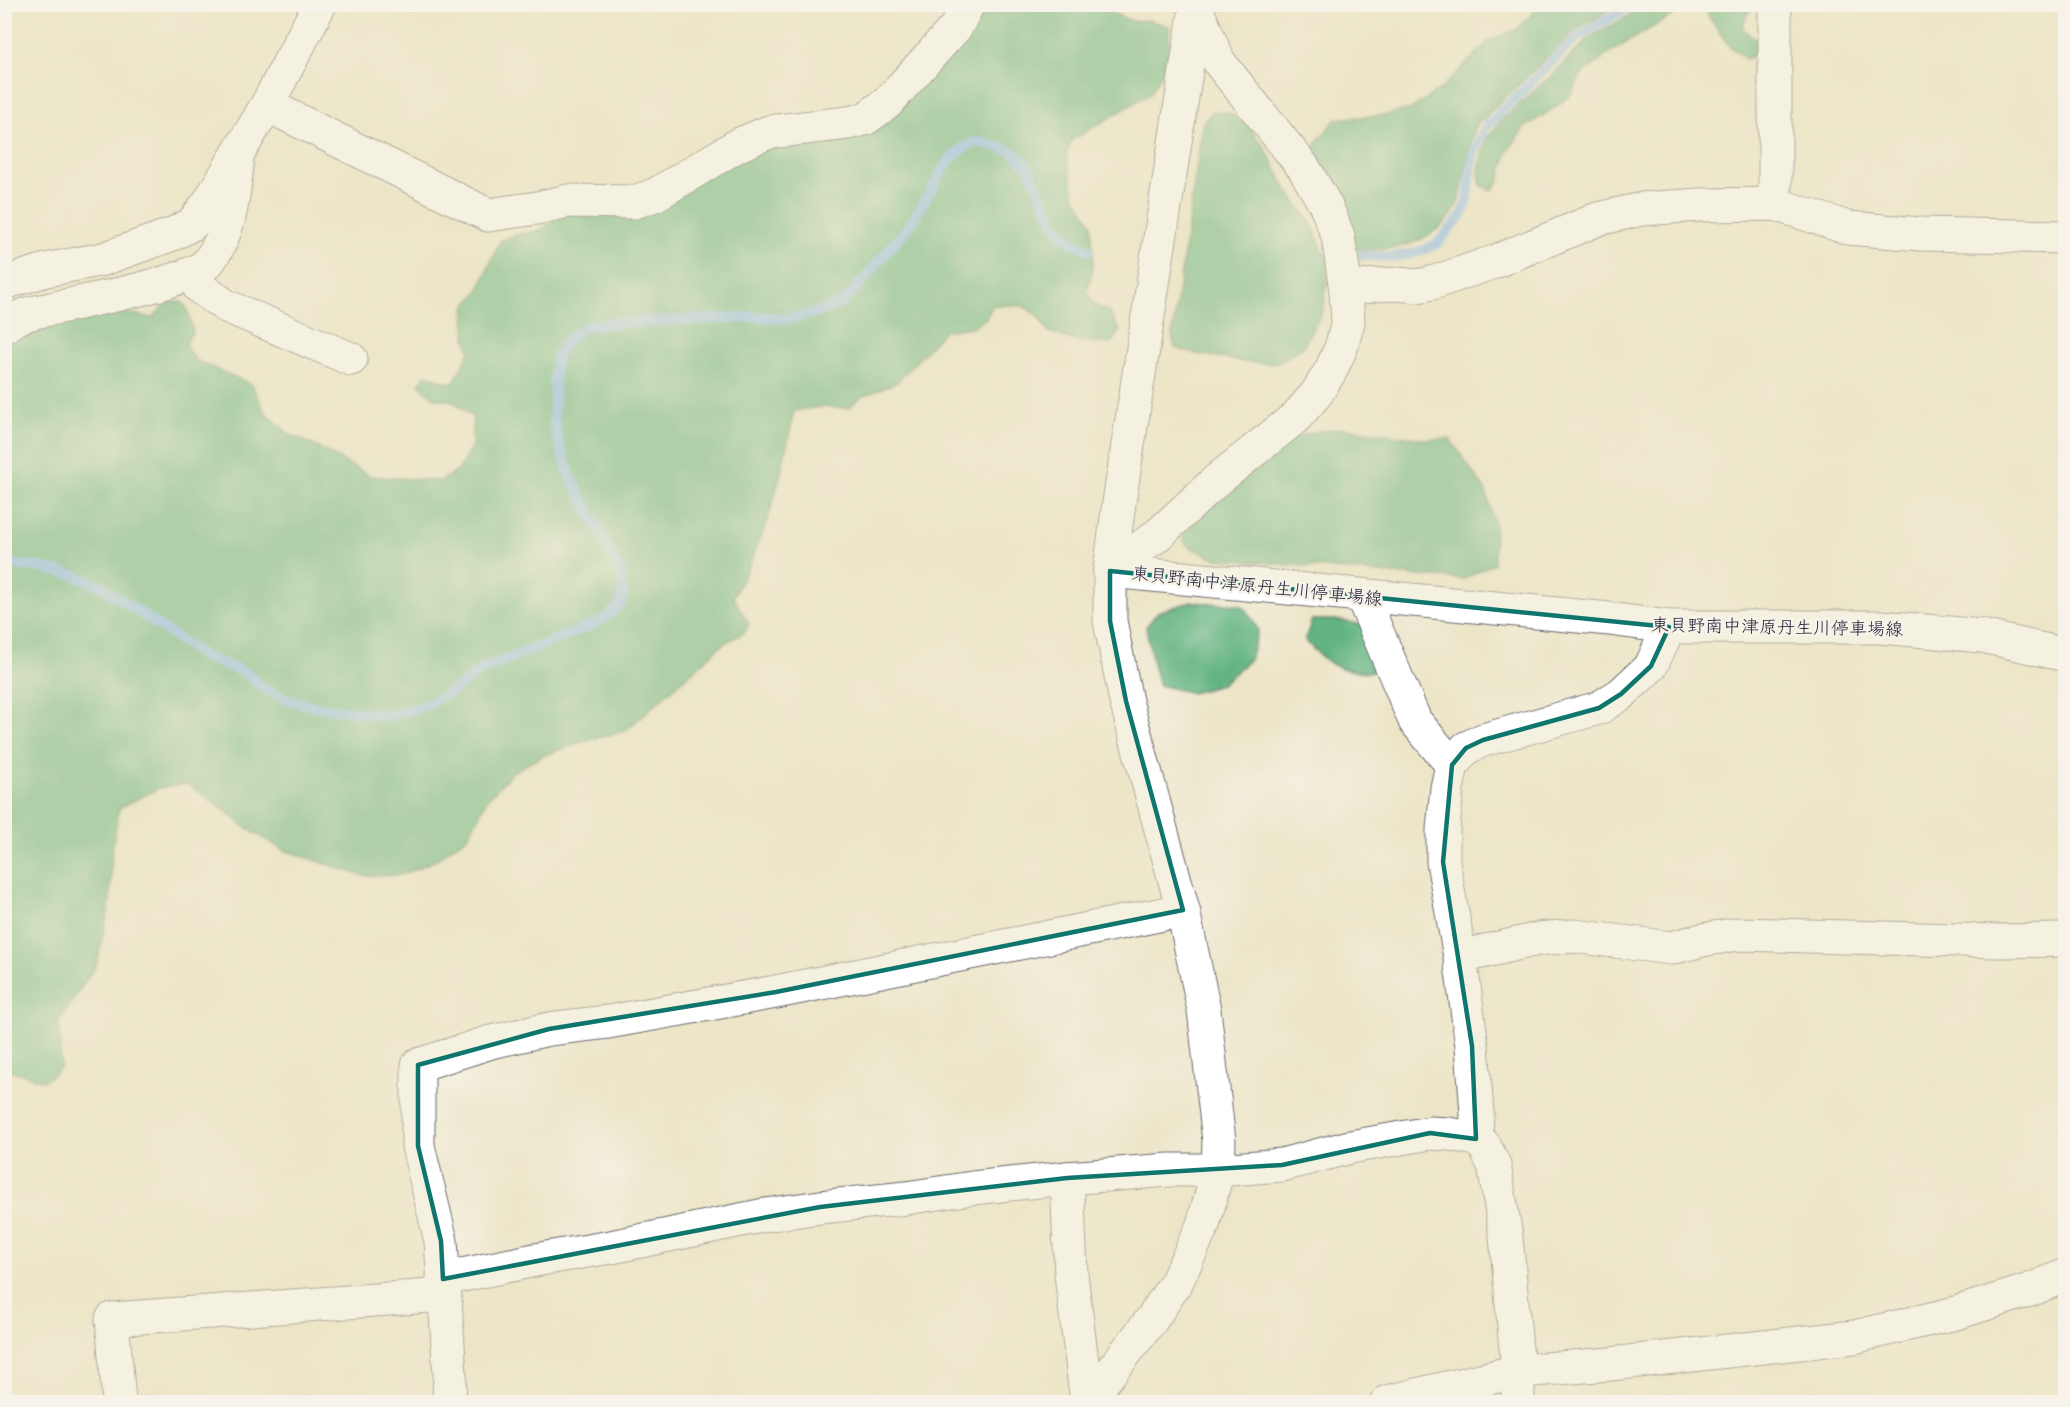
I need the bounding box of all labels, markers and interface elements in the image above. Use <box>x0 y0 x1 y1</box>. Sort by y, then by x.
street label: 東貝野南中津原丹生川停車場線 <box>1131 561 1384 610</box>
street label: 東貝野南中津原丹生川停車場線 <box>1651 613 1903 640</box>

